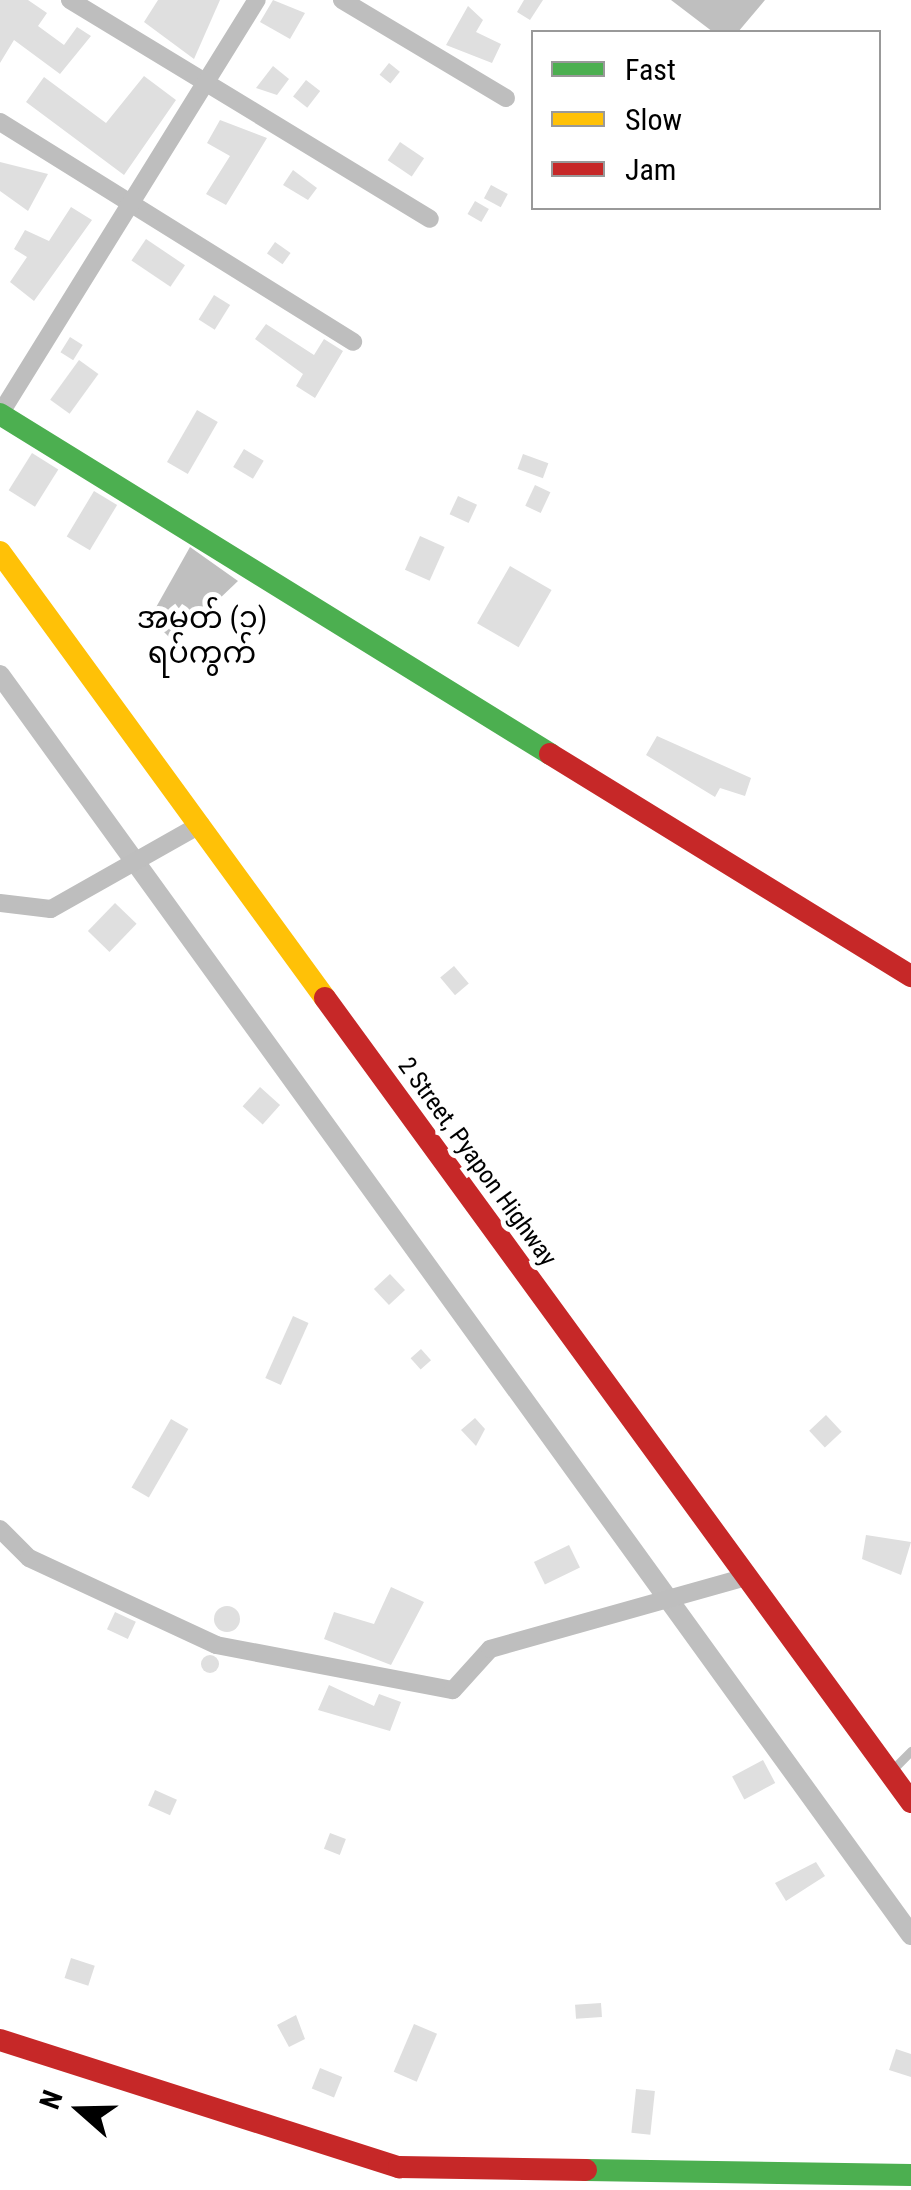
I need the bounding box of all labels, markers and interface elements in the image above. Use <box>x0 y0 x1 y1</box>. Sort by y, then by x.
legend <box>531 30 881 210</box>
text: Fast <box>625 52 676 87</box>
text: Slow <box>625 102 682 137</box>
text: Jam <box>625 152 676 187</box>
district label: အမှတ် (၁) ရပ်ကွက် <box>137 600 267 670</box>
street label: 2 Street, Pyapon Highway <box>391 1052 563 1272</box>
north arrow <box>30 2060 130 2160</box>
text: N <box>33 2086 70 2113</box>

